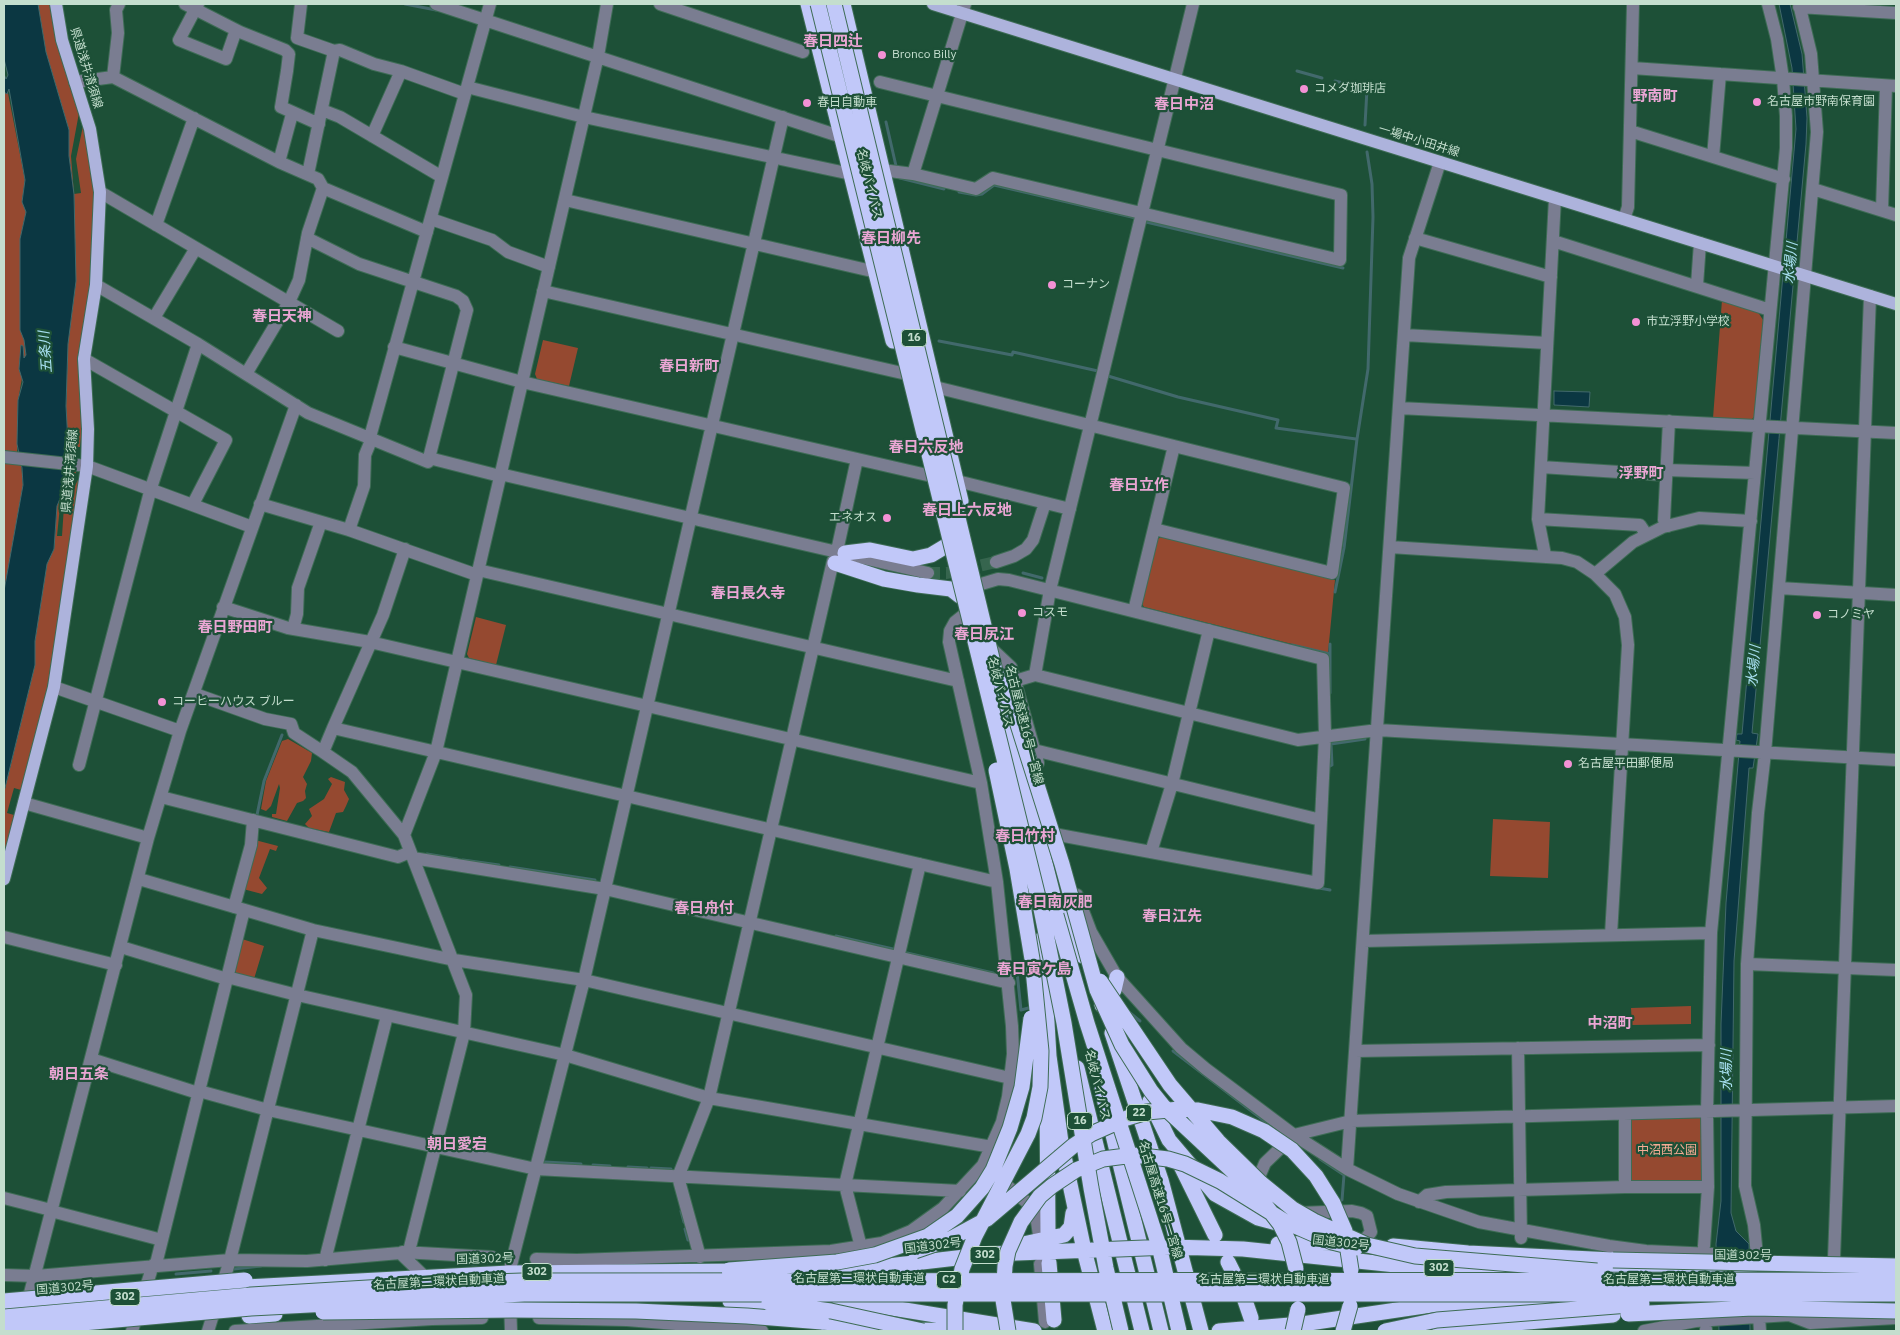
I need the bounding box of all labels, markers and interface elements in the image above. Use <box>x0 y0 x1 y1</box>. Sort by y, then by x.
street label: 県道浅井清須線 <box>67 26 105 110</box>
district label: 春日四辻 <box>803 33 863 51</box>
place label: Bronco Billy <box>892 48 956 62</box>
marker: Bronco Billy <box>876 49 888 61</box>
place label: コメダ珈琲店 <box>1314 82 1386 96</box>
marker: コメダ珈琲店 <box>1298 83 1310 95</box>
district label: 野南町 <box>1633 88 1677 106</box>
place label: 名古屋市野南保育園 <box>1767 95 1875 109</box>
place label: 春日自動車 <box>817 96 877 110</box>
district label: 春日中沼 <box>1154 96 1214 114</box>
marker: 名古屋市野南保育園 <box>1751 96 1763 108</box>
marker: 春日自動車 <box>801 97 813 109</box>
street label: 一場中小田井線 <box>1377 122 1461 160</box>
street label: 名岐バイパス <box>853 147 885 221</box>
district label: 春日柳先 <box>861 230 921 248</box>
water label: 水場川 <box>1781 241 1801 285</box>
place label: コーナン <box>1062 278 1110 292</box>
marker: コーナン <box>1046 279 1058 291</box>
district label: 春日天神 <box>252 308 312 326</box>
place label: 市立浮野小学校 <box>1646 315 1730 329</box>
marker: 市立浮野小学校 <box>1630 316 1642 328</box>
road number: 16 <box>902 329 926 346</box>
water label: 五条川 <box>36 330 56 374</box>
district label: 春日新町 <box>659 358 719 376</box>
street label: 県道浅井清須線 <box>59 429 81 513</box>
district label: 春日六反地 <box>889 439 963 457</box>
district label: 浮野町 <box>1619 465 1663 483</box>
district label: 春日立作 <box>1109 477 1169 495</box>
district label: 春日上六反地 <box>922 502 1012 520</box>
place label: エネオス <box>829 511 877 525</box>
marker: エネオス <box>881 512 893 524</box>
district label: 春日長久寺 <box>711 585 785 603</box>
place label: コスモ <box>1032 606 1068 620</box>
marker: コスモ <box>1016 607 1028 619</box>
place label: コノミヤ <box>1827 608 1875 622</box>
marker: コノミヤ <box>1811 609 1823 621</box>
district label: 春日野田町 <box>198 619 272 637</box>
district label: 春日尻江 <box>954 626 1014 644</box>
water label: 水場川 <box>1744 644 1764 688</box>
street label: 名岐バイパス <box>984 655 1016 729</box>
street label: 名古屋高速16号一宮線 <box>1002 664 1046 786</box>
place label: コーヒーハウス ブルー <box>172 695 295 709</box>
marker: コーヒーハウス ブルー <box>156 696 168 708</box>
place label: 名古屋平田郵便局 <box>1578 757 1674 771</box>
marker: 名古屋平田郵便局 <box>1562 758 1574 770</box>
district label: 春日竹村 <box>995 828 1055 846</box>
district label: 春日南灰肥 <box>1018 894 1092 912</box>
district label: 春日舟付 <box>674 900 734 918</box>
district label: 春日江先 <box>1142 908 1202 926</box>
district label: 春日寅ケ島 <box>997 961 1071 979</box>
district label: 中沼町 <box>1588 1015 1632 1033</box>
street label: 名岐バイパス <box>1081 1048 1113 1122</box>
water label: 水場川 <box>1719 1049 1735 1091</box>
district label: 朝日五条 <box>49 1066 109 1084</box>
road number: 22 <box>1126 1104 1152 1122</box>
road number: 16 <box>1068 1112 1092 1130</box>
district label: 朝日愛宕 <box>427 1136 487 1154</box>
street label: 名古屋高速16号一宮線 <box>1135 1139 1185 1261</box>
park label: 中沼西公園 <box>1637 1144 1697 1158</box>
street label: 国道302号 <box>1312 1233 1370 1253</box>
street label: 国道302号 <box>904 1235 962 1257</box>
road number: 302 <box>970 1246 1000 1264</box>
street label: 国道302号 <box>1714 1249 1772 1263</box>
street label: 国道302号 <box>456 1251 514 1267</box>
road number: 302 <box>1424 1260 1454 1276</box>
road number: 302 <box>522 1264 552 1280</box>
street label: 名古屋第二環状自動車道 <box>373 1271 505 1293</box>
street label: 名古屋第二環状自動車道 <box>793 1272 925 1286</box>
road number: C2 <box>936 1272 962 1288</box>
street label: 名古屋第二環状自動車道 <box>1198 1273 1330 1287</box>
street label: 名古屋第二環状自動車道 <box>1603 1273 1735 1287</box>
street label: 国道302号 <box>36 1278 94 1298</box>
road number: 302 <box>110 1288 140 1305</box>

